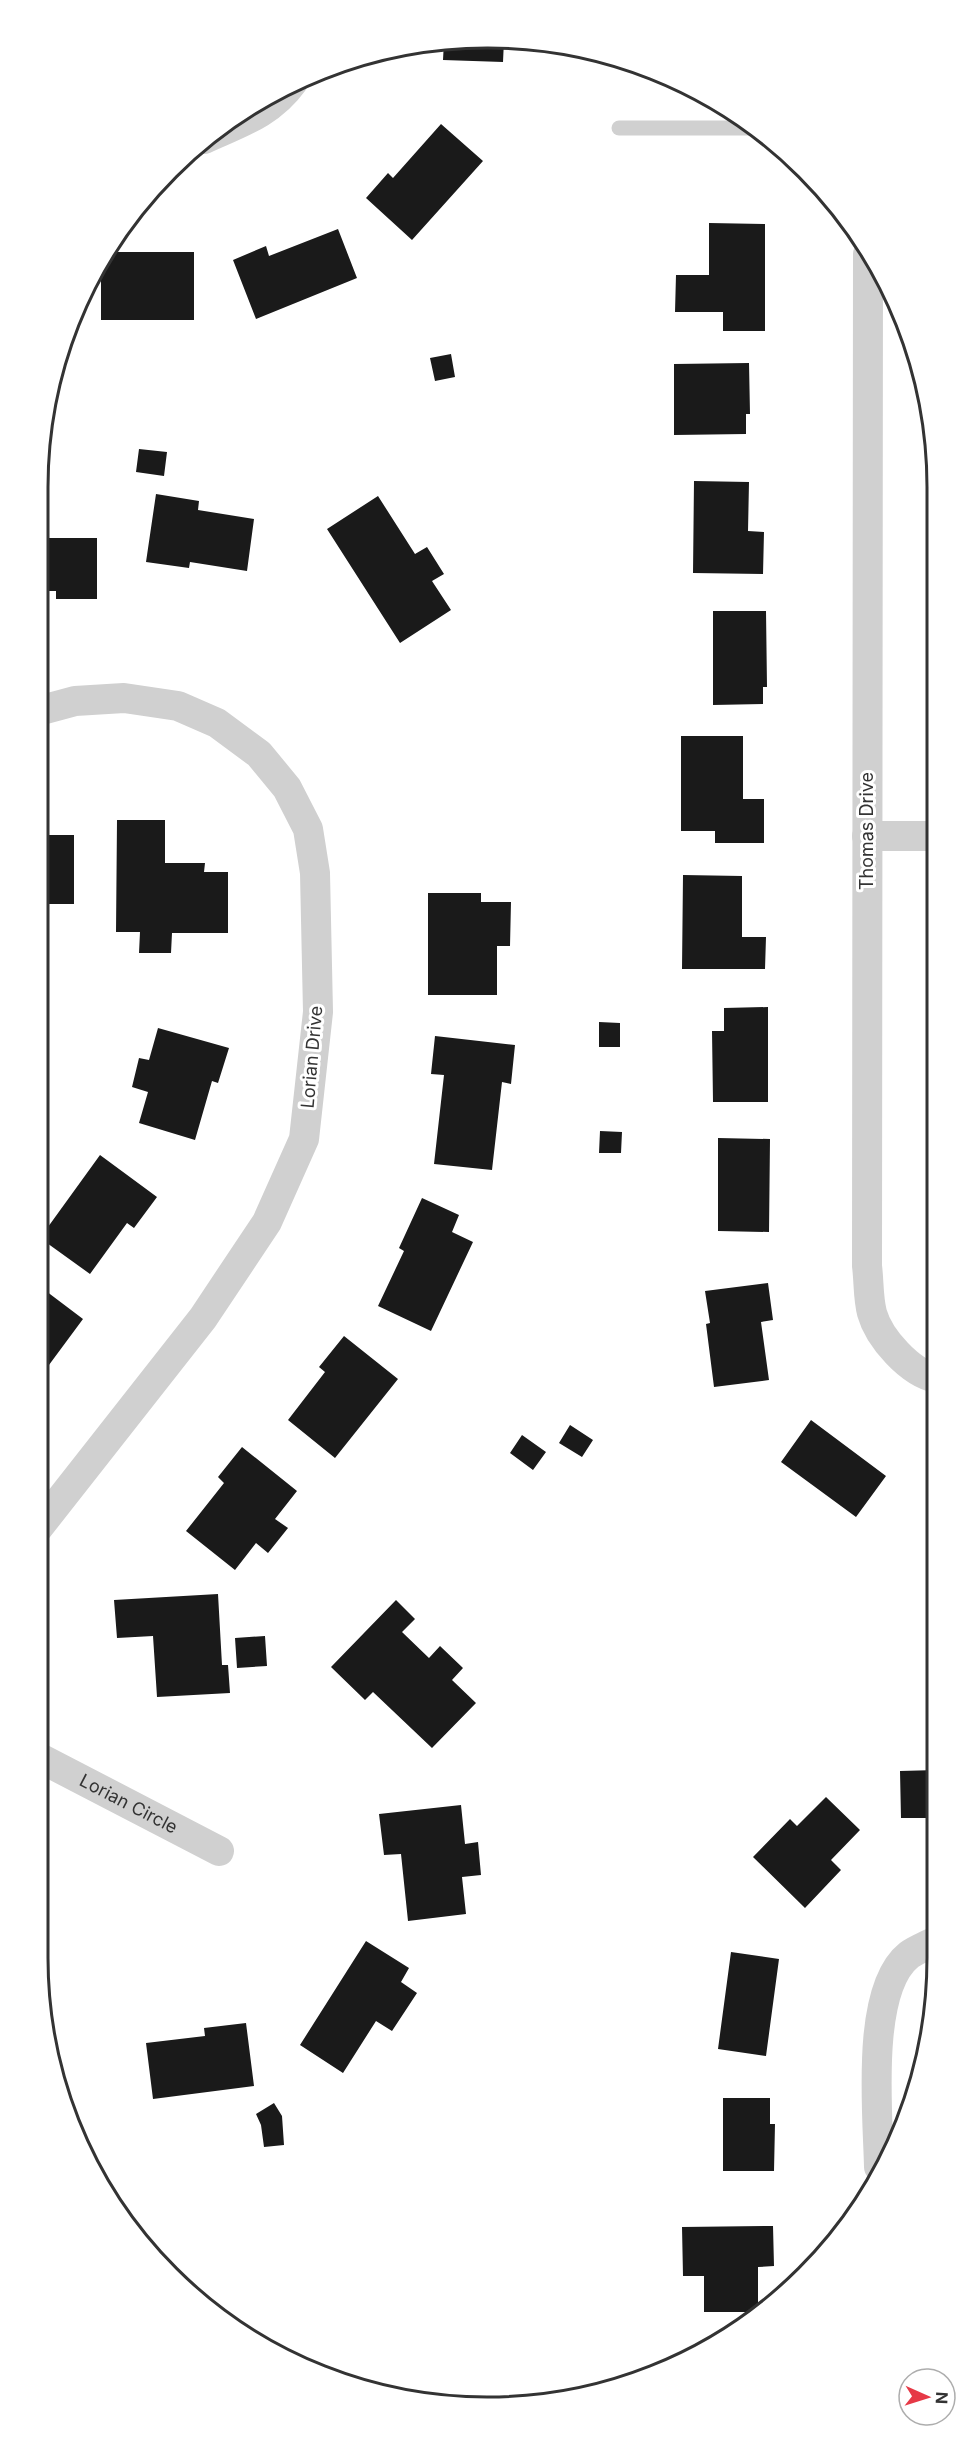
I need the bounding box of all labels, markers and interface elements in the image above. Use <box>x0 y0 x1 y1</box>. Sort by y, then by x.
street label: Thomas Drive <box>856 772 877 890</box>
street label: Lorian Drive <box>297 1005 326 1109</box>
street label: Lorian Circle <box>76 1770 181 1838</box>
north arrow <box>897 2367 957 2427</box>
text: N <box>932 2391 952 2404</box>

